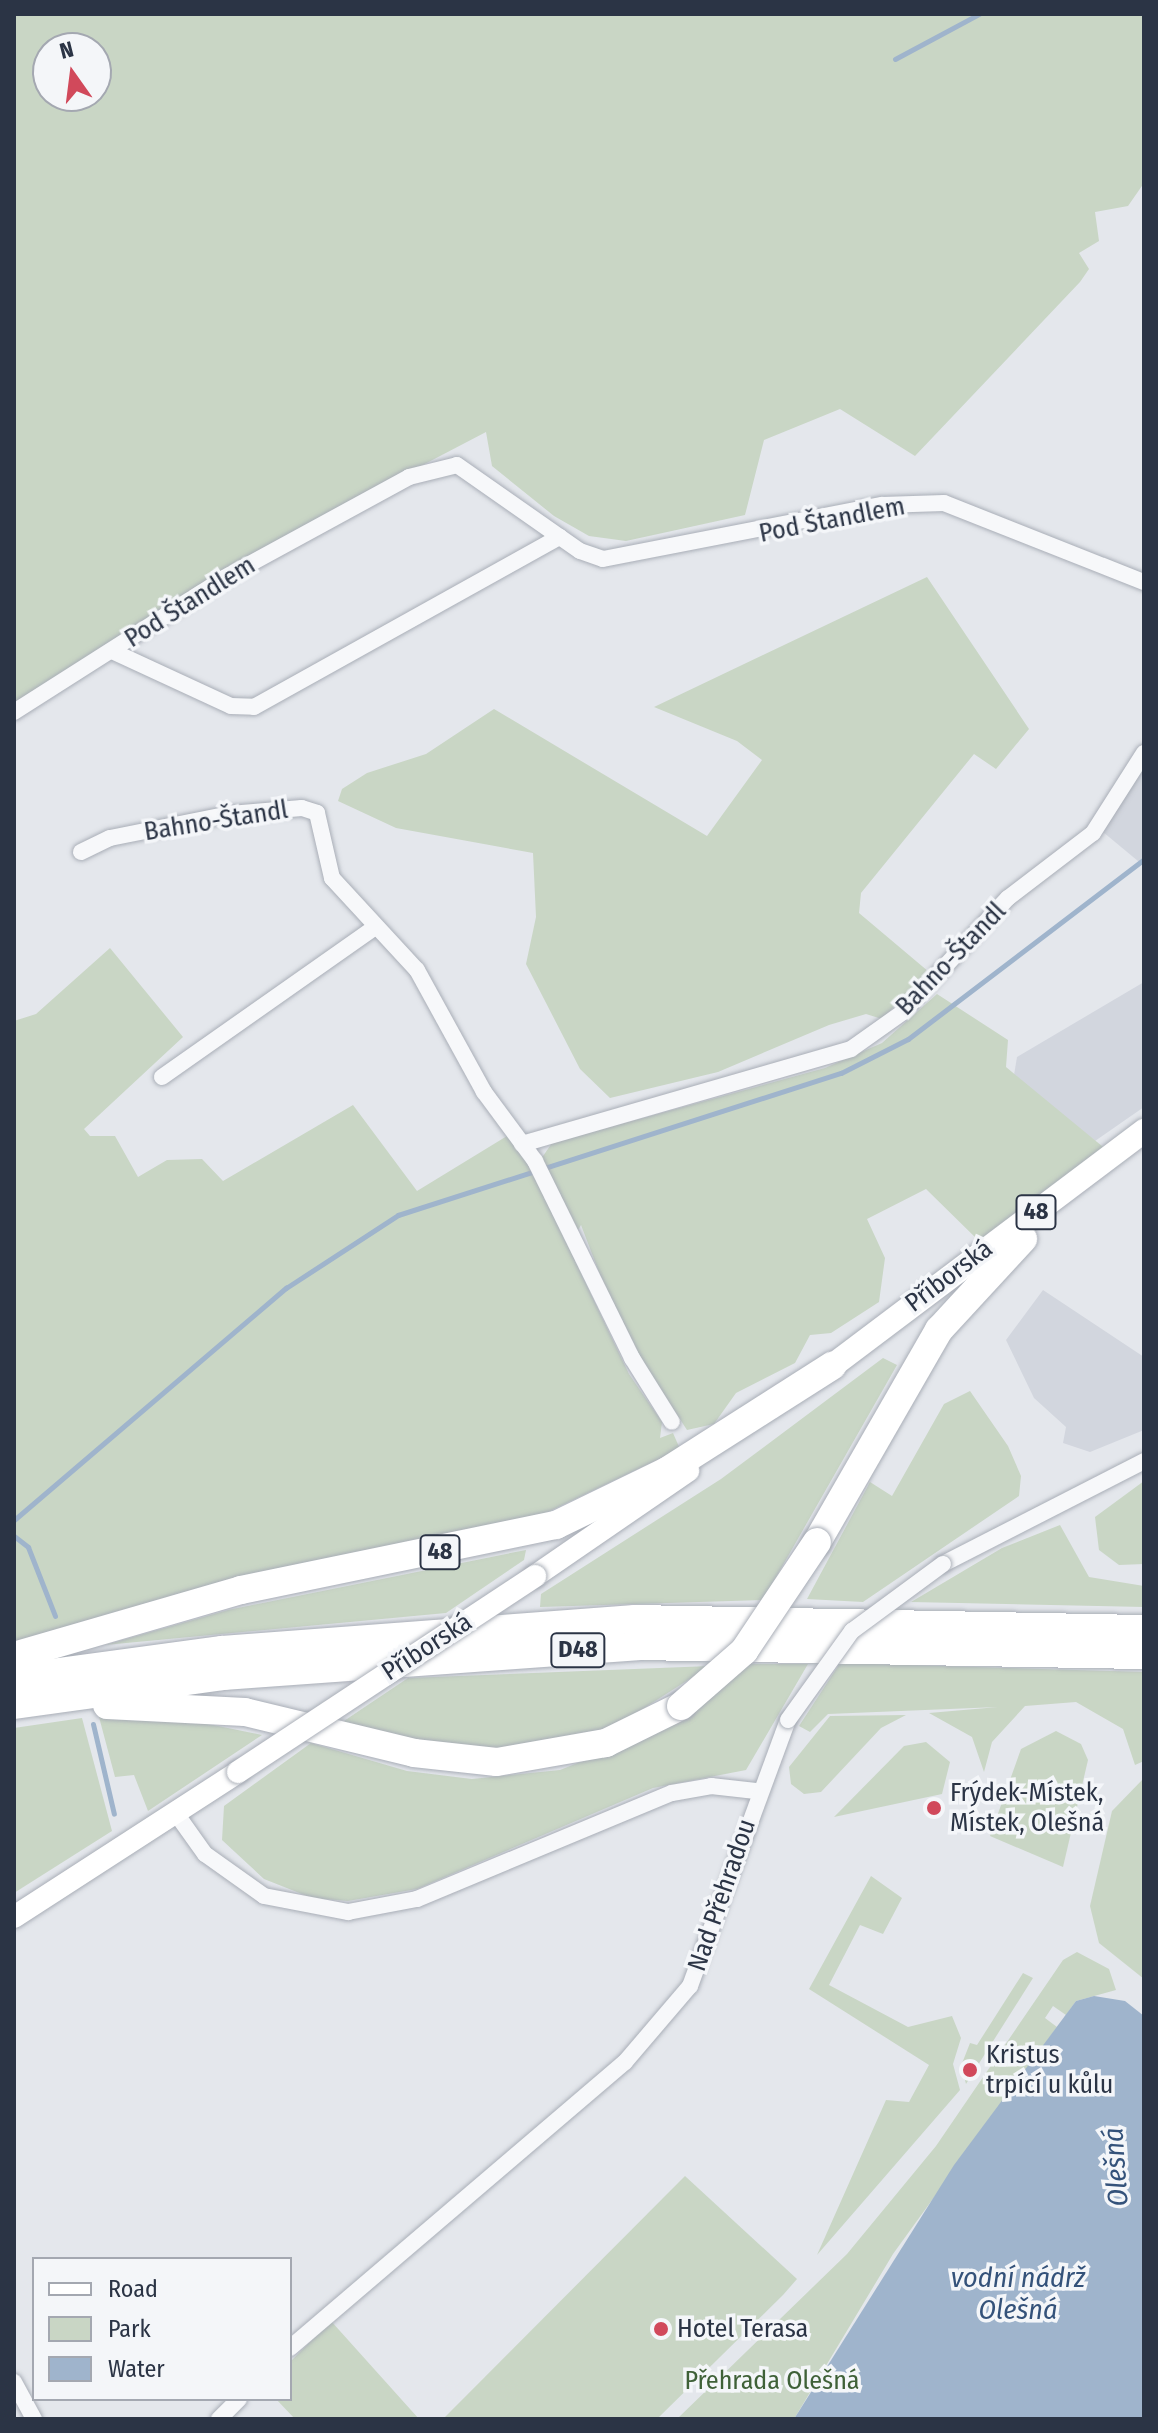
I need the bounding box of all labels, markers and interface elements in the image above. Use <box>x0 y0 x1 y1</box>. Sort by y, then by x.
north arrow <box>32 32 112 112</box>
text: N <box>57 35 76 65</box>
street label: Pod Štandlem <box>757 491 907 549</box>
street label: Pod Štandlem <box>119 550 261 654</box>
street label: Bahno-Štandl <box>142 794 290 848</box>
street label: Bahno-Štandl <box>889 896 1013 1022</box>
road number: 48 <box>1014 1192 1058 1232</box>
street label: Příborská <box>899 1233 999 1319</box>
road number: 48 <box>418 1532 462 1572</box>
street label: Příborská <box>376 1606 478 1688</box>
road number: D48 <box>550 1630 606 1670</box>
place label: Frýdek-Místek, Místek, Olešná <box>950 1777 1104 1838</box>
marker: Frýdek-Místek, Místek, Olešná <box>925 1799 943 1817</box>
street label: Nad Přehradou <box>681 1815 763 1975</box>
place label: Kristus trpící u kůlu <box>986 2039 1113 2100</box>
marker: Kristus trpící u kůlu <box>961 2061 979 2079</box>
water label: Olešná <box>1096 2126 1136 2208</box>
legend <box>32 2257 292 2401</box>
water label: vodní nádrž Olešná <box>951 2261 1085 2327</box>
text: Road <box>108 2275 158 2303</box>
place label: Hotel Terasa <box>677 2313 808 2345</box>
text: Park <box>108 2315 151 2343</box>
marker: Hotel Terasa <box>652 2320 670 2338</box>
text: Water <box>108 2355 165 2383</box>
park label: Přehrada Olešná <box>684 2365 860 2397</box>

